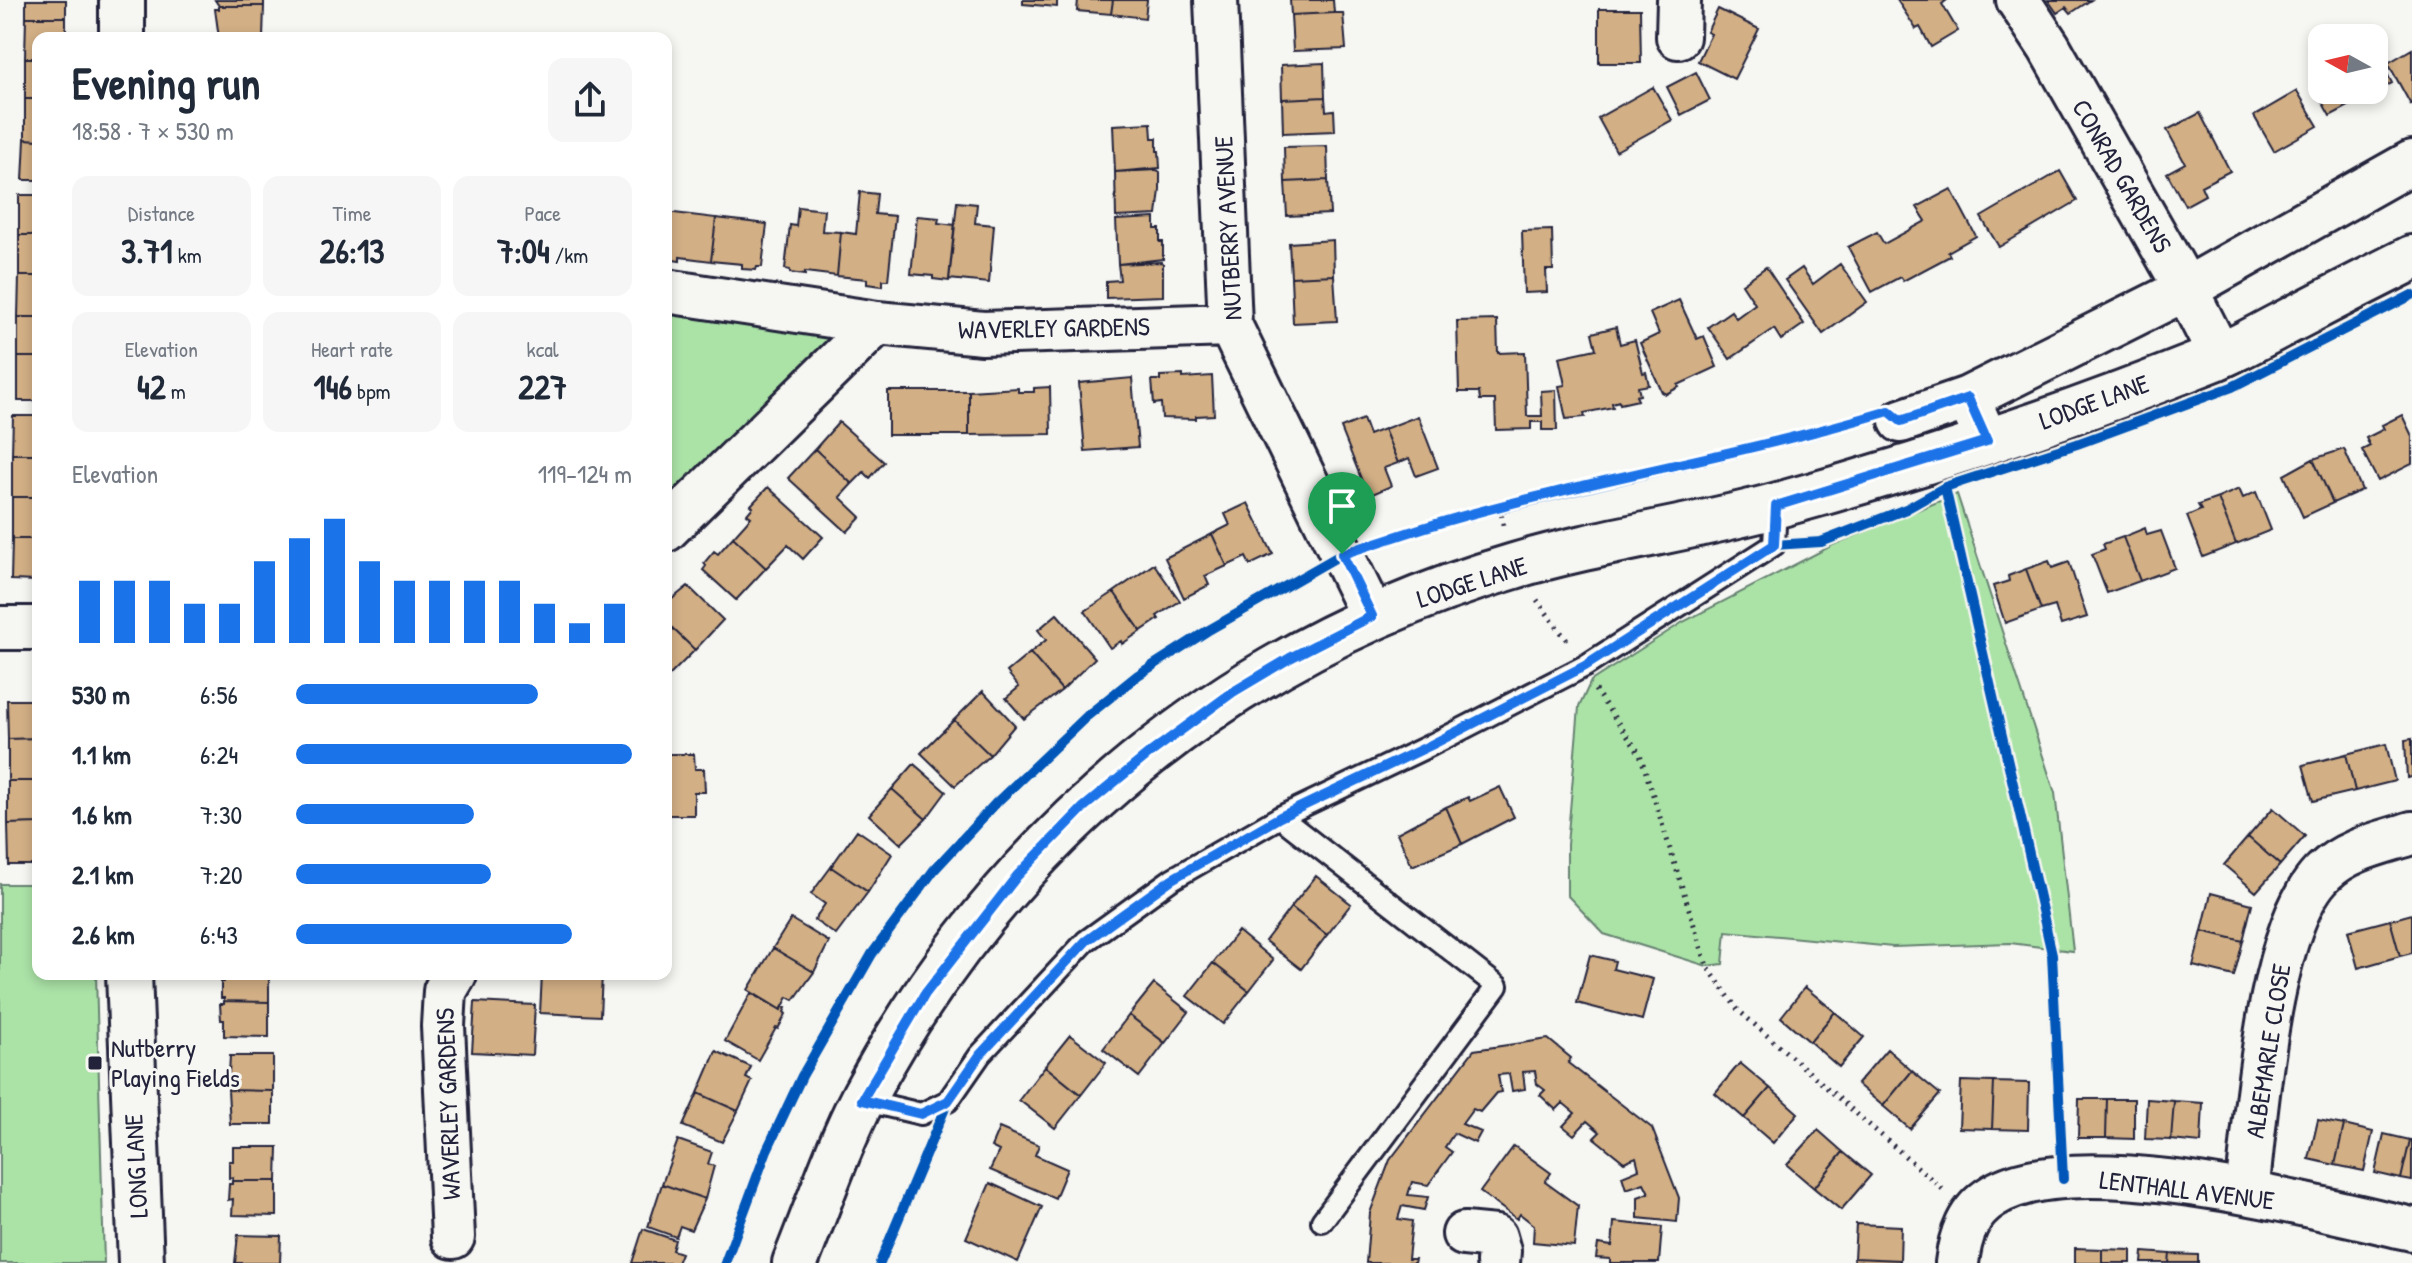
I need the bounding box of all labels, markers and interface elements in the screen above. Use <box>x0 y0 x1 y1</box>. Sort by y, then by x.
north arrow <box>2308 24 2388 104</box>
map controls <box>2308 24 2388 104</box>
text: Evening run <box>72 53 260 113</box>
button: share <box>548 58 632 142</box>
street label: CONRAD GARDENS <box>2064 93 2181 259</box>
text: 18:58 · 7 × 530 m <box>72 113 234 148</box>
street label: NUTBERRY AVENUE <box>1205 135 1250 321</box>
text: Distance <box>128 198 195 228</box>
text: Time <box>333 198 371 228</box>
text: Pace <box>524 198 561 228</box>
text: 3.71 <box>121 228 173 274</box>
text: 26:13 <box>320 228 384 274</box>
text: 7:04 <box>497 228 550 274</box>
text: km <box>173 240 202 270</box>
text: /km <box>550 240 588 270</box>
street label: WAVERLEY GARDENS <box>958 308 1150 347</box>
text: Elevation <box>125 334 198 364</box>
text: Heart rate <box>311 334 393 364</box>
text: kcal <box>527 334 559 364</box>
text: 42 <box>137 364 166 410</box>
text: 146 <box>313 364 352 410</box>
text: 227 <box>518 364 567 410</box>
street label: LODGE LANE <box>2034 365 2154 437</box>
text: m <box>166 376 186 406</box>
text: bpm <box>352 376 391 406</box>
text: Elevation <box>72 456 158 491</box>
text: 119–124 m <box>538 456 632 491</box>
pin <box>1308 472 1376 554</box>
icon: arrive <box>1320 484 1364 528</box>
street label: LODGE LANE <box>1412 547 1532 616</box>
text: 530 m <box>72 677 130 712</box>
text: 6:56 <box>200 677 238 712</box>
text: 1.1 km <box>72 737 131 772</box>
text: 6:24 <box>200 737 238 772</box>
text: 1.6 km <box>72 797 132 832</box>
text: 7:30 <box>200 797 242 832</box>
text: 2.1 km <box>72 857 134 892</box>
text: 7:20 <box>200 857 243 892</box>
text: 2.6 km <box>72 917 135 952</box>
text: 6:43 <box>200 917 238 952</box>
street label: ALBEMARLE CLOSE <box>2236 961 2299 1141</box>
street label: WAVERLEY GARDENS <box>427 1007 468 1200</box>
place label: Nutberry Playing Fields <box>111 1030 240 1095</box>
marker: Nutberry Playing Fields <box>86 1054 104 1072</box>
street label: LONG LANE <box>115 1113 156 1219</box>
street label: LENTHALL AVENUE <box>2098 1161 2277 1218</box>

